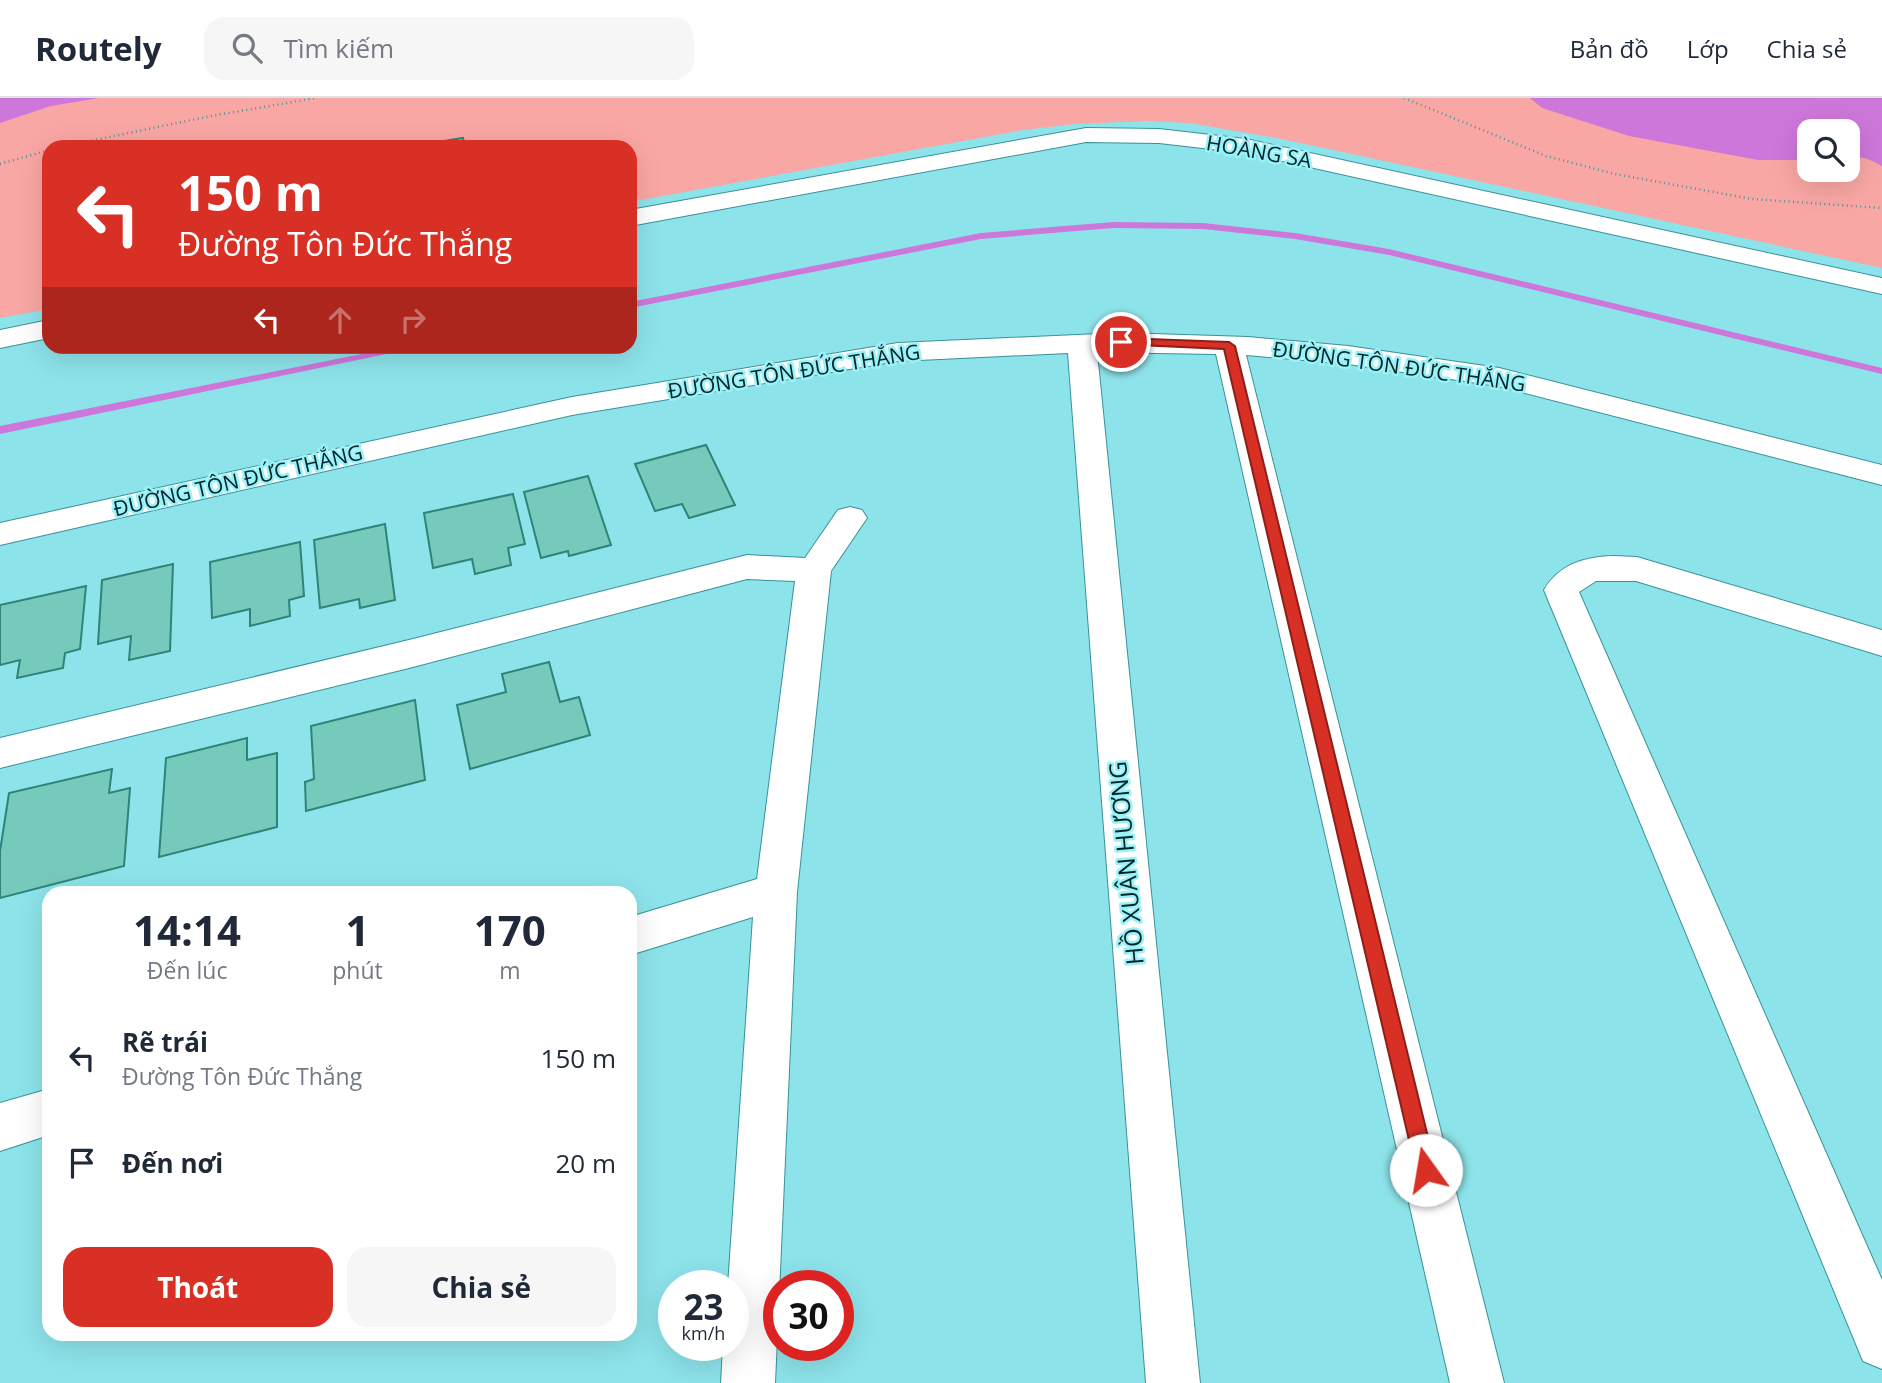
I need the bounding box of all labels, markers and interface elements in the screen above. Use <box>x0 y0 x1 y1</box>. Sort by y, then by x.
search box <box>204 17 694 80</box>
text: Routely <box>35 26 162 71</box>
icon: search <box>228 29 266 67</box>
text: Tìm kiếm <box>284 30 394 66</box>
text: Bản đồ <box>1570 32 1649 65</box>
text: Lớp <box>1687 32 1729 65</box>
text: Chia sẻ <box>1767 32 1847 65</box>
map controls <box>1797 119 1860 182</box>
button: search <box>1797 119 1860 182</box>
street label: HOÀNG SA <box>1204 128 1315 174</box>
text: 150 m <box>178 159 323 225</box>
icon: left <box>63 168 154 259</box>
text: Đường Tôn Đức Thắng <box>178 222 512 265</box>
icon: left <box>248 301 286 339</box>
icon: ahead <box>321 301 359 339</box>
icon: right <box>394 301 432 339</box>
pin <box>1091 312 1151 372</box>
icon: arrive <box>1102 323 1140 361</box>
street label: ĐƯỜNG TÔN ĐỨC THẮNG <box>1271 333 1528 398</box>
street label: ĐƯỜNG TÔN ĐỨC THẮNG <box>666 336 922 405</box>
street label: ĐƯỜNG TÔN ĐỨC THẮNG <box>110 437 365 522</box>
street label: HỒ XUÂN HƯƠNG <box>1100 760 1151 966</box>
text: 14:14 <box>133 901 241 958</box>
text: 1 <box>345 901 369 958</box>
text: 170 <box>474 901 546 958</box>
text: Đến lúc <box>147 954 227 986</box>
text: phút <box>332 954 383 986</box>
text: m <box>499 954 520 986</box>
text: Rẽ trái <box>122 1024 208 1060</box>
icon: left <box>63 1039 101 1077</box>
text: 150 m <box>541 1040 616 1076</box>
text: Đường Tôn Đức Thắng <box>122 1060 362 1092</box>
position arrow <box>1389 1133 1463 1207</box>
icon: arrive <box>63 1144 101 1182</box>
text: Đến nơi <box>122 1145 223 1181</box>
text: 20 m <box>555 1145 616 1181</box>
button: Thoát <box>63 1247 333 1327</box>
button: Chia sẻ <box>347 1247 616 1327</box>
speed limit sign: 30 <box>763 1270 854 1361</box>
text: 23 <box>683 1283 724 1330</box>
text: km/h <box>682 1321 725 1345</box>

